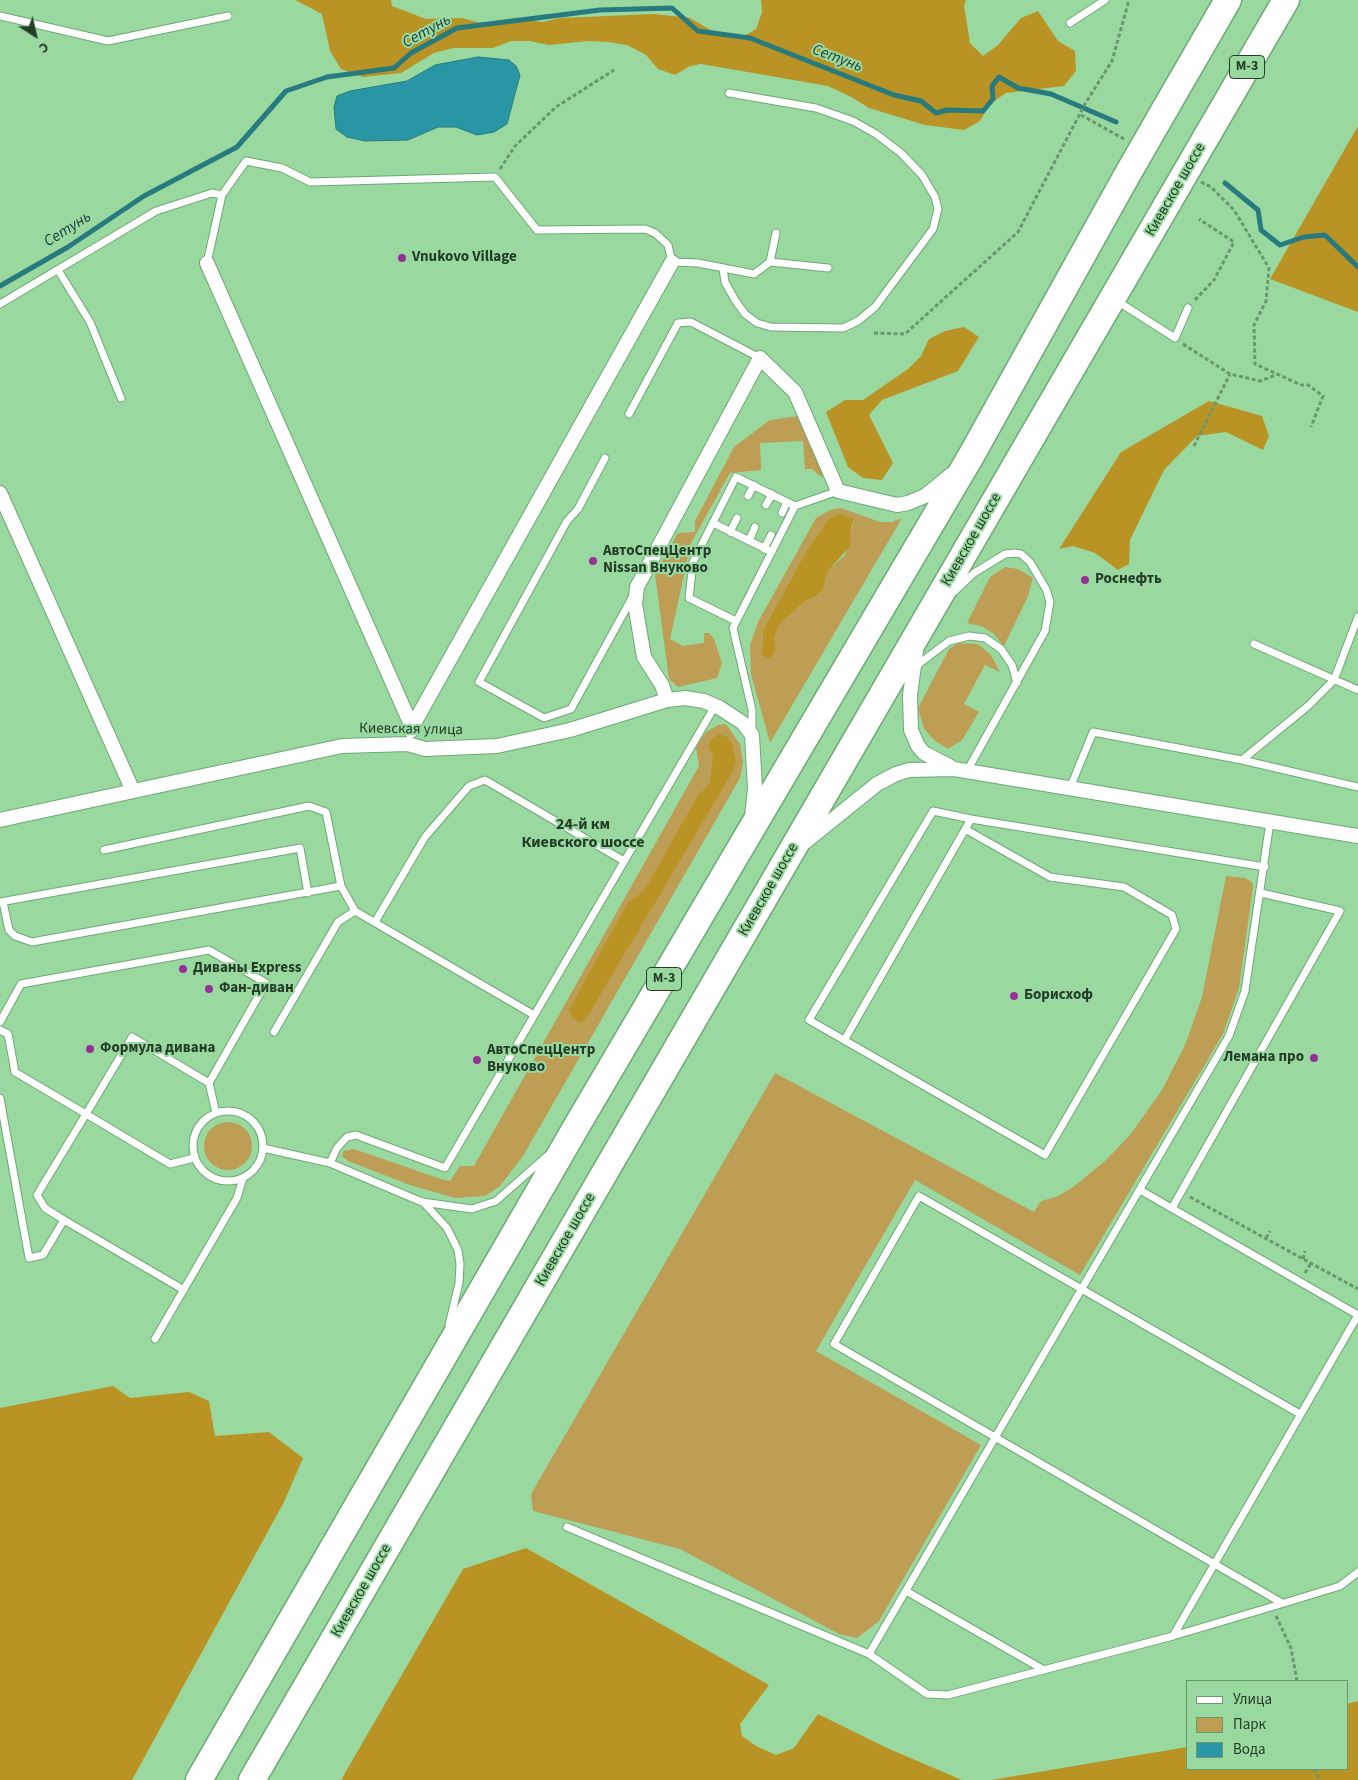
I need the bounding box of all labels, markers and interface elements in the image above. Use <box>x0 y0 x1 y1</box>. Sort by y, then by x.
north arrow <box>10 10 60 60</box>
water label: Сетунь <box>399 11 455 53</box>
text: С <box>35 37 53 58</box>
water label: Сетунь <box>809 41 865 77</box>
road number: М-3 <box>1230 56 1264 78</box>
street label: Киевское шоссе <box>1142 140 1210 240</box>
water label: Сетунь <box>41 208 95 252</box>
place label: Vnukovo Village <box>412 249 517 267</box>
marker: Vnukovo Village <box>396 252 408 264</box>
street label: Киевское шоссе <box>938 490 1006 590</box>
place label: АвтоСпецЦентр Nissan Внуково <box>603 543 711 578</box>
marker: АвтоСпецЦентр Nissan Внуково <box>587 555 599 567</box>
place label: Роснефть <box>1095 571 1162 589</box>
marker: Роснефть <box>1079 574 1091 586</box>
street label: Киевская улица <box>359 720 463 740</box>
district label: 24-й км Киевского шоссе <box>521 815 645 853</box>
street label: Киевское шоссе <box>735 840 803 940</box>
place label: Диваны Express <box>193 960 301 978</box>
marker: Диваны Express <box>177 963 189 975</box>
road number: М-3 <box>646 968 682 991</box>
place label: Фан-диван <box>219 980 294 998</box>
marker: Фан-диван <box>203 983 215 995</box>
place label: Борисхоф <box>1024 987 1093 1005</box>
marker: Борисхоф <box>1008 990 1020 1002</box>
place label: Формула дивана <box>100 1040 215 1058</box>
place label: АвтоСпецЦентр Внуково <box>487 1042 595 1077</box>
marker: Формула дивана <box>84 1043 96 1055</box>
place label: Лемана про <box>1223 1049 1304 1067</box>
marker: Лемана про <box>1308 1052 1320 1064</box>
marker: АвтоСпецЦентр Внуково <box>471 1054 483 1066</box>
street label: Киевское шоссе <box>532 1190 600 1290</box>
street label: Киевское шоссе <box>328 1541 396 1641</box>
legend <box>1186 1680 1348 1770</box>
text: Улица <box>1233 1689 1272 1710</box>
text: Парк <box>1233 1714 1266 1735</box>
text: Вода <box>1233 1739 1266 1760</box>

